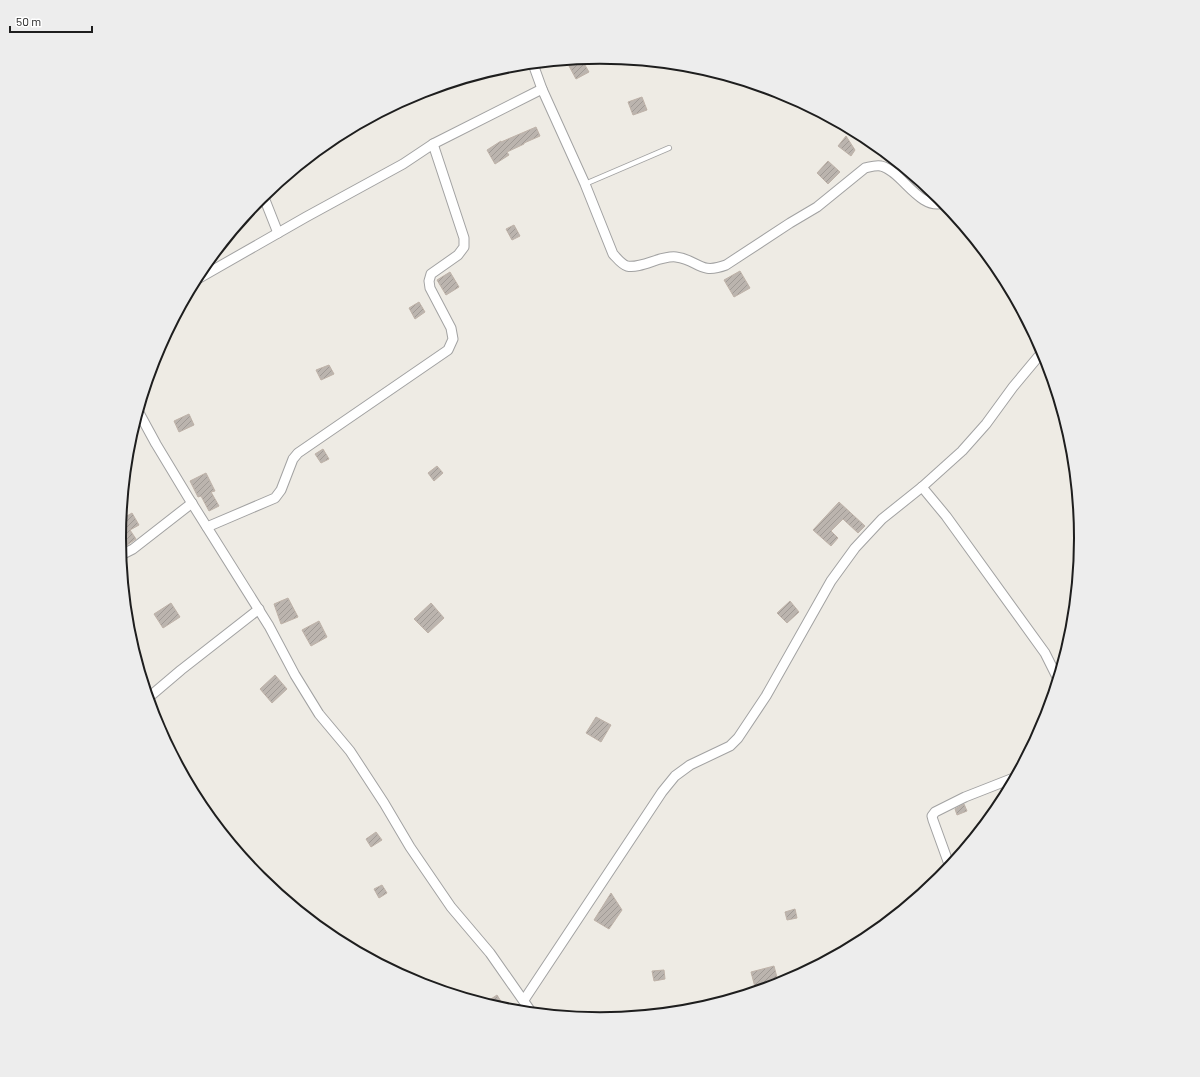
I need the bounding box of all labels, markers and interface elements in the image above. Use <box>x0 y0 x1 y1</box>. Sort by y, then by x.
scale bar <box>10 8 92 34</box>
text: 50 m <box>16 14 41 28</box>

